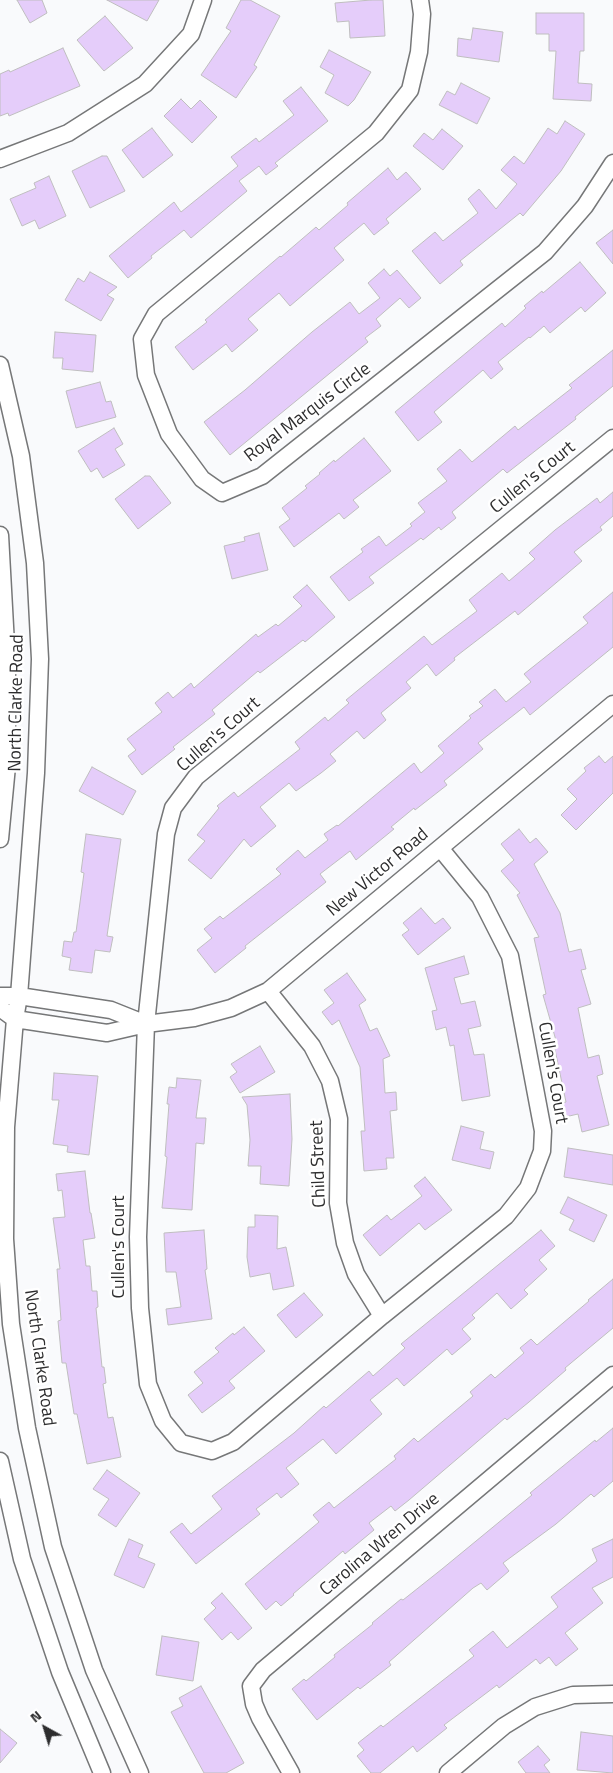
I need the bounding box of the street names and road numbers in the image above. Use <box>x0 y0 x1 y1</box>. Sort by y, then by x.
street label: Royal Marquis Circle <box>241 359 375 467</box>
street label: Cullen's Court <box>486 437 580 519</box>
street label: North Clarke Road <box>5 634 29 772</box>
street label: Cullen's Court <box>173 693 265 777</box>
street label: New Victor Road <box>323 824 433 922</box>
street label: Cullen's Court <box>532 1020 572 1126</box>
street label: Child Street <box>307 1120 331 1208</box>
street label: Cullen's Court <box>109 1195 131 1299</box>
street label: North Clarke Road <box>19 1288 59 1428</box>
street label: Carolina Wren Drive <box>316 1489 444 1601</box>

